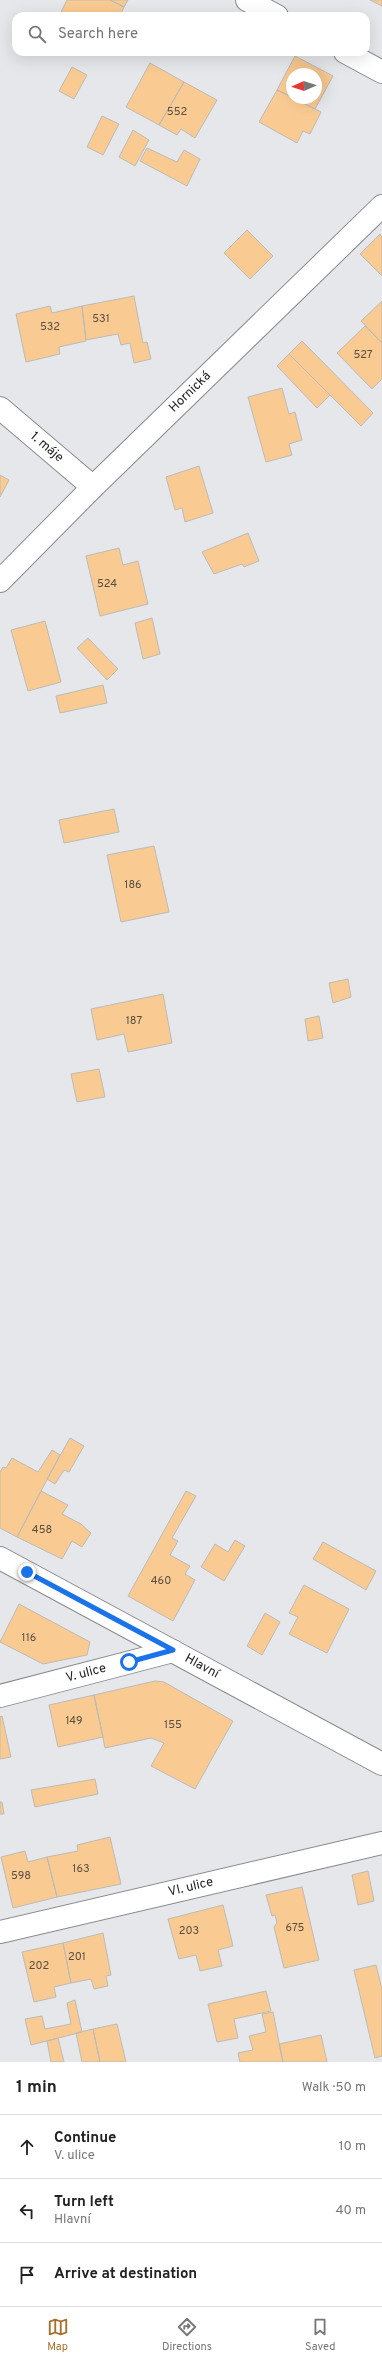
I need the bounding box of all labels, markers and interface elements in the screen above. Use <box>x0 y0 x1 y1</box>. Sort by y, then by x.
search box <box>12 12 370 56</box>
icon: search <box>26 23 48 45</box>
text: Search here <box>58 25 138 44</box>
north arrow <box>286 68 322 104</box>
house number: 552 <box>167 105 187 119</box>
house number: 531 <box>92 312 110 326</box>
house number: 532 <box>40 320 60 334</box>
house number: 527 <box>353 348 373 362</box>
street label: Hornická <box>166 368 215 416</box>
street label: 1. máje <box>26 429 67 466</box>
house number: 524 <box>97 577 117 591</box>
house number: 186 <box>124 878 142 892</box>
house number: 187 <box>126 1014 142 1028</box>
house number: 458 <box>32 1523 52 1537</box>
route end <box>18 1563 36 1581</box>
house number: 460 <box>151 1574 171 1588</box>
house number: 116 <box>22 1631 36 1645</box>
street label: Hlavní <box>182 1651 223 1683</box>
route start <box>120 1653 138 1671</box>
street label: V. ulice <box>64 1661 108 1686</box>
house number: 149 <box>65 1714 83 1728</box>
house number: 155 <box>164 1718 182 1732</box>
house number: 163 <box>72 1862 90 1876</box>
house number: 598 <box>11 1869 31 1883</box>
street label: VI. ulice <box>167 1875 215 1901</box>
house number: 675 <box>286 1921 305 1935</box>
house number: 203 <box>179 1924 199 1938</box>
house number: 201 <box>68 1950 86 1964</box>
house number: 202 <box>29 1959 49 1973</box>
text: 1 min <box>16 2077 57 2099</box>
text: Walk · 50 m <box>302 2080 366 2096</box>
text: Continue <box>54 2129 116 2148</box>
icon: ahead <box>16 2136 38 2158</box>
text: 10 m <box>339 2139 366 2155</box>
text: V. ulice <box>54 2148 95 2164</box>
text: Turn left <box>54 2193 114 2212</box>
icon: left <box>16 2200 38 2222</box>
text: 40 m <box>336 2203 366 2219</box>
text: Hlavní <box>54 2212 91 2228</box>
icon: arrive <box>16 2264 38 2286</box>
text: Arrive at destination <box>54 2265 197 2284</box>
tab: Map <box>47 2316 69 2354</box>
tab: Directions <box>162 2316 212 2354</box>
tab: Saved <box>305 2316 335 2354</box>

